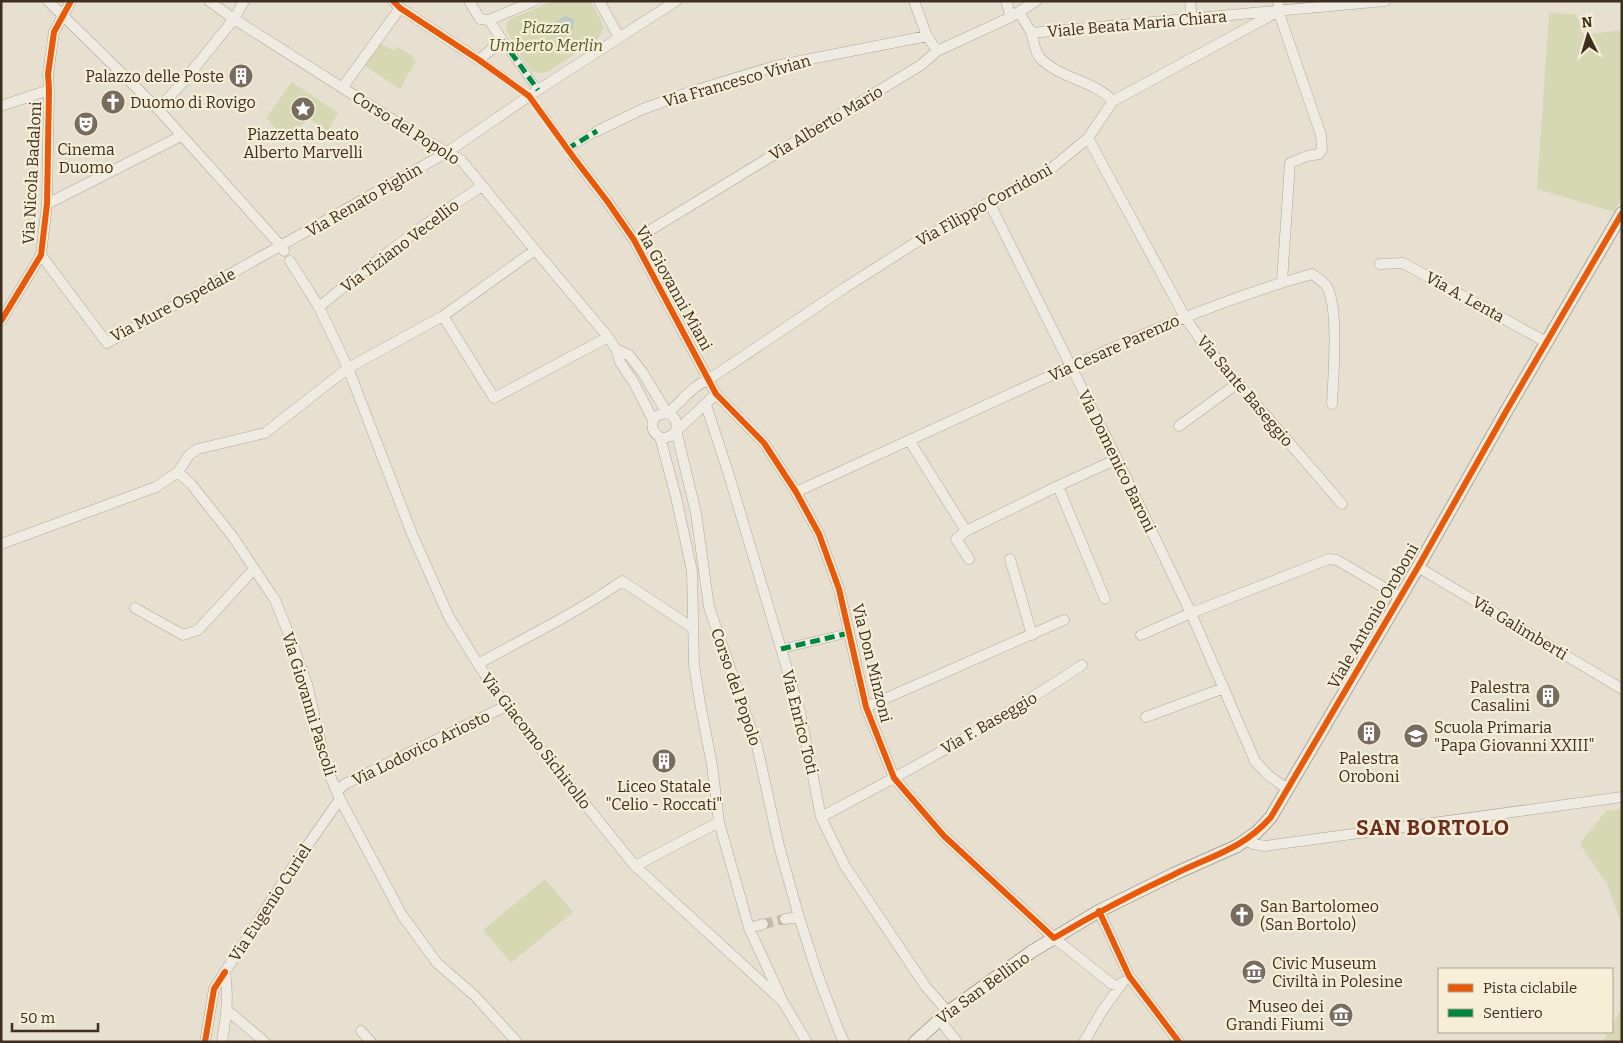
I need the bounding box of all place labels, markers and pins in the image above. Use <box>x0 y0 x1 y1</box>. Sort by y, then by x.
building icon: Palazzo delle Poste <box>228 63 254 89</box>
place label: Palazzo delle Poste <box>85 67 224 86</box>
church icon: Duomo di Rovigo <box>100 89 126 115</box>
place label: Duomo di Rovigo <box>130 93 256 112</box>
place icon: Piazzetta beato Alberto Marvelli <box>290 96 316 122</box>
theatre icon: Cinema Duomo <box>73 111 99 137</box>
place label: Piazzetta beato Alberto Marvelli <box>243 125 363 162</box>
place label: Cinema Duomo <box>57 140 115 177</box>
place label: Palestra Casalini <box>1470 678 1530 715</box>
building icon: Palestra Casalini <box>1535 683 1561 709</box>
place label: Scuola Primaria "Papa Giovanni XXIII" <box>1434 718 1595 755</box>
building icon: Palestra Oroboni <box>1356 720 1382 746</box>
school or university icon: Scuola Primaria "Papa Giovanni XXIII" <box>1403 723 1429 749</box>
building icon: Liceo Statale "Celio - Roccati" <box>651 748 677 774</box>
place label: Palestra Oroboni <box>1339 749 1400 786</box>
place label: Liceo Statale "Celio - Roccati" <box>605 777 723 814</box>
place label: San Bartolomeo (San Bortolo) <box>1260 897 1379 934</box>
church icon: San Bartolomeo (San Bortolo) <box>1229 902 1255 928</box>
place label: Civic Museum Civiltà in Polesine <box>1272 954 1403 991</box>
museum icon: Civic Museum Civiltà in Polesine <box>1241 959 1267 985</box>
place label: Museo dei Grandi Fiumi <box>1226 997 1324 1034</box>
museum icon: Museo dei Grandi Fiumi <box>1328 1002 1354 1028</box>

